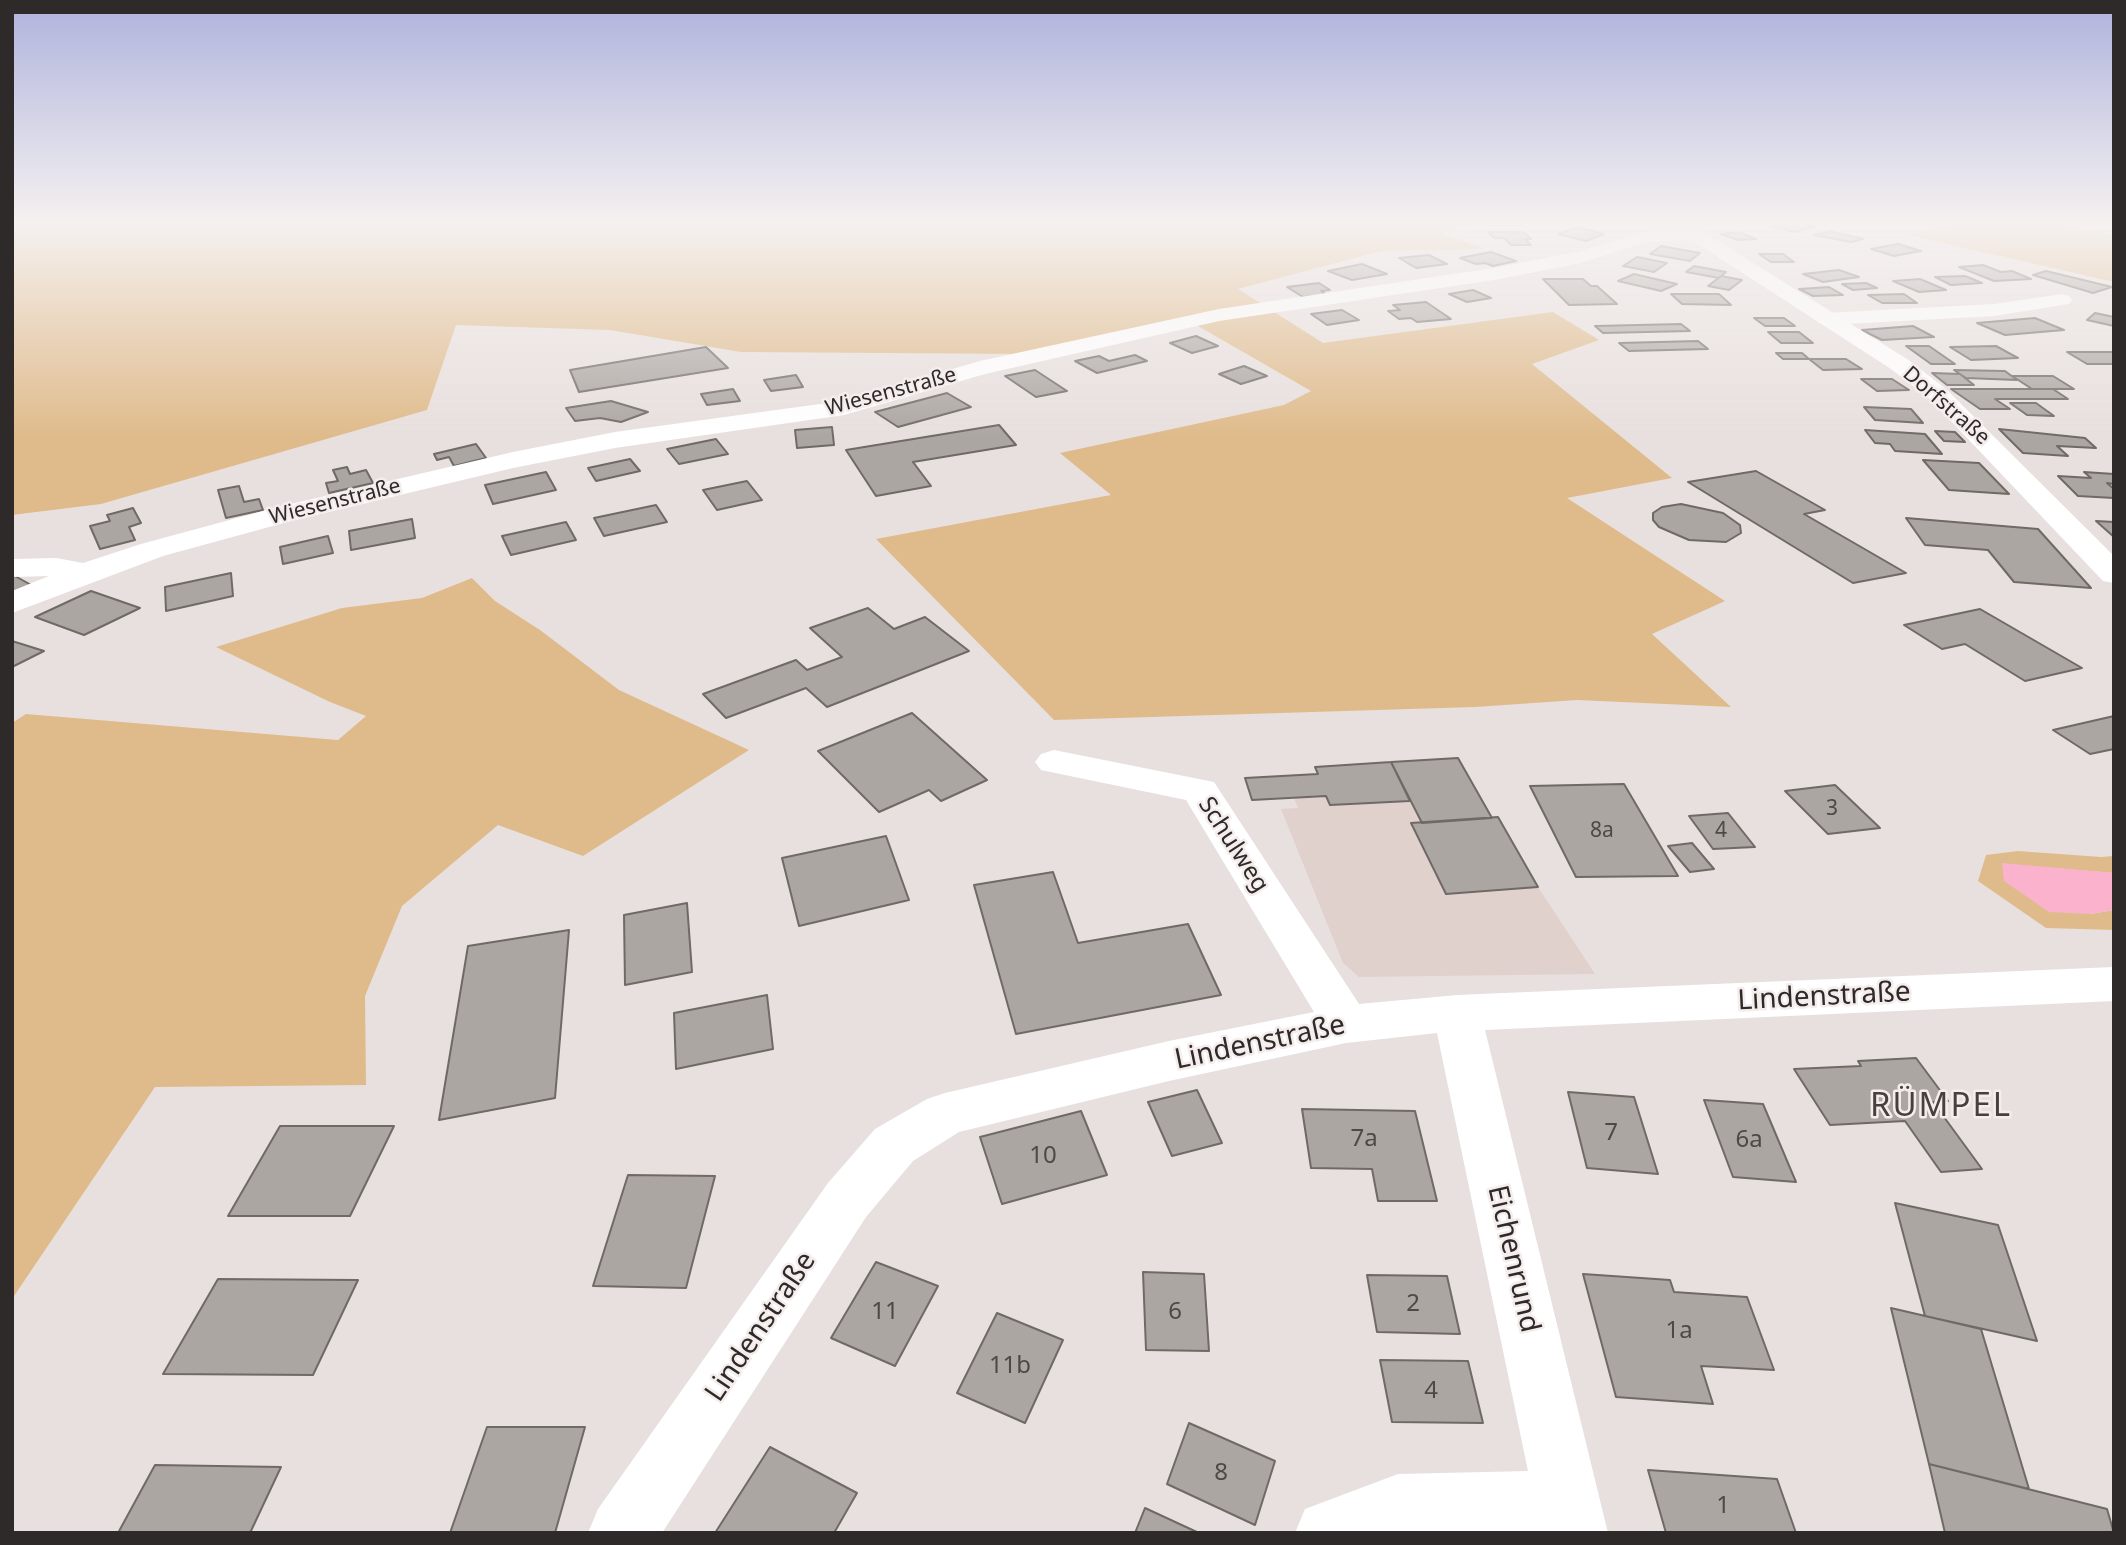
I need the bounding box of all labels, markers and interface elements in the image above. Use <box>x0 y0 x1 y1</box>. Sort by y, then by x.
street label: Dorfstraße <box>1897 361 1995 451</box>
street label: Wiesenstraße <box>823 362 959 422</box>
street label: Wiesenstraße <box>267 474 403 530</box>
street label: Schulweg <box>1192 792 1274 898</box>
house number: 3 <box>1826 796 1838 822</box>
house number: 8a <box>1590 818 1614 844</box>
house number: 4 <box>1715 818 1727 844</box>
street label: Lindenstraße <box>1737 976 1911 1018</box>
street label: Lindenstraße <box>1172 1009 1348 1077</box>
district label: RÜMPEL <box>1871 1087 2011 1127</box>
house number: 7 <box>1604 1119 1618 1147</box>
house number: 7a <box>1350 1125 1378 1153</box>
house number: 6a <box>1735 1126 1763 1154</box>
house number: 10 <box>1029 1142 1057 1170</box>
street label: Eichenrund <box>1480 1182 1546 1336</box>
street label: Lindenstraße <box>699 1246 823 1408</box>
house number: 2 <box>1406 1290 1420 1318</box>
house number: 11 <box>871 1298 899 1326</box>
house number: 6 <box>1168 1298 1182 1326</box>
house number: 1a <box>1665 1317 1693 1345</box>
house number: 11b <box>989 1352 1031 1380</box>
house number: 4 <box>1424 1377 1438 1405</box>
house number: 8 <box>1214 1459 1228 1487</box>
house number: 1 <box>1716 1492 1730 1520</box>

